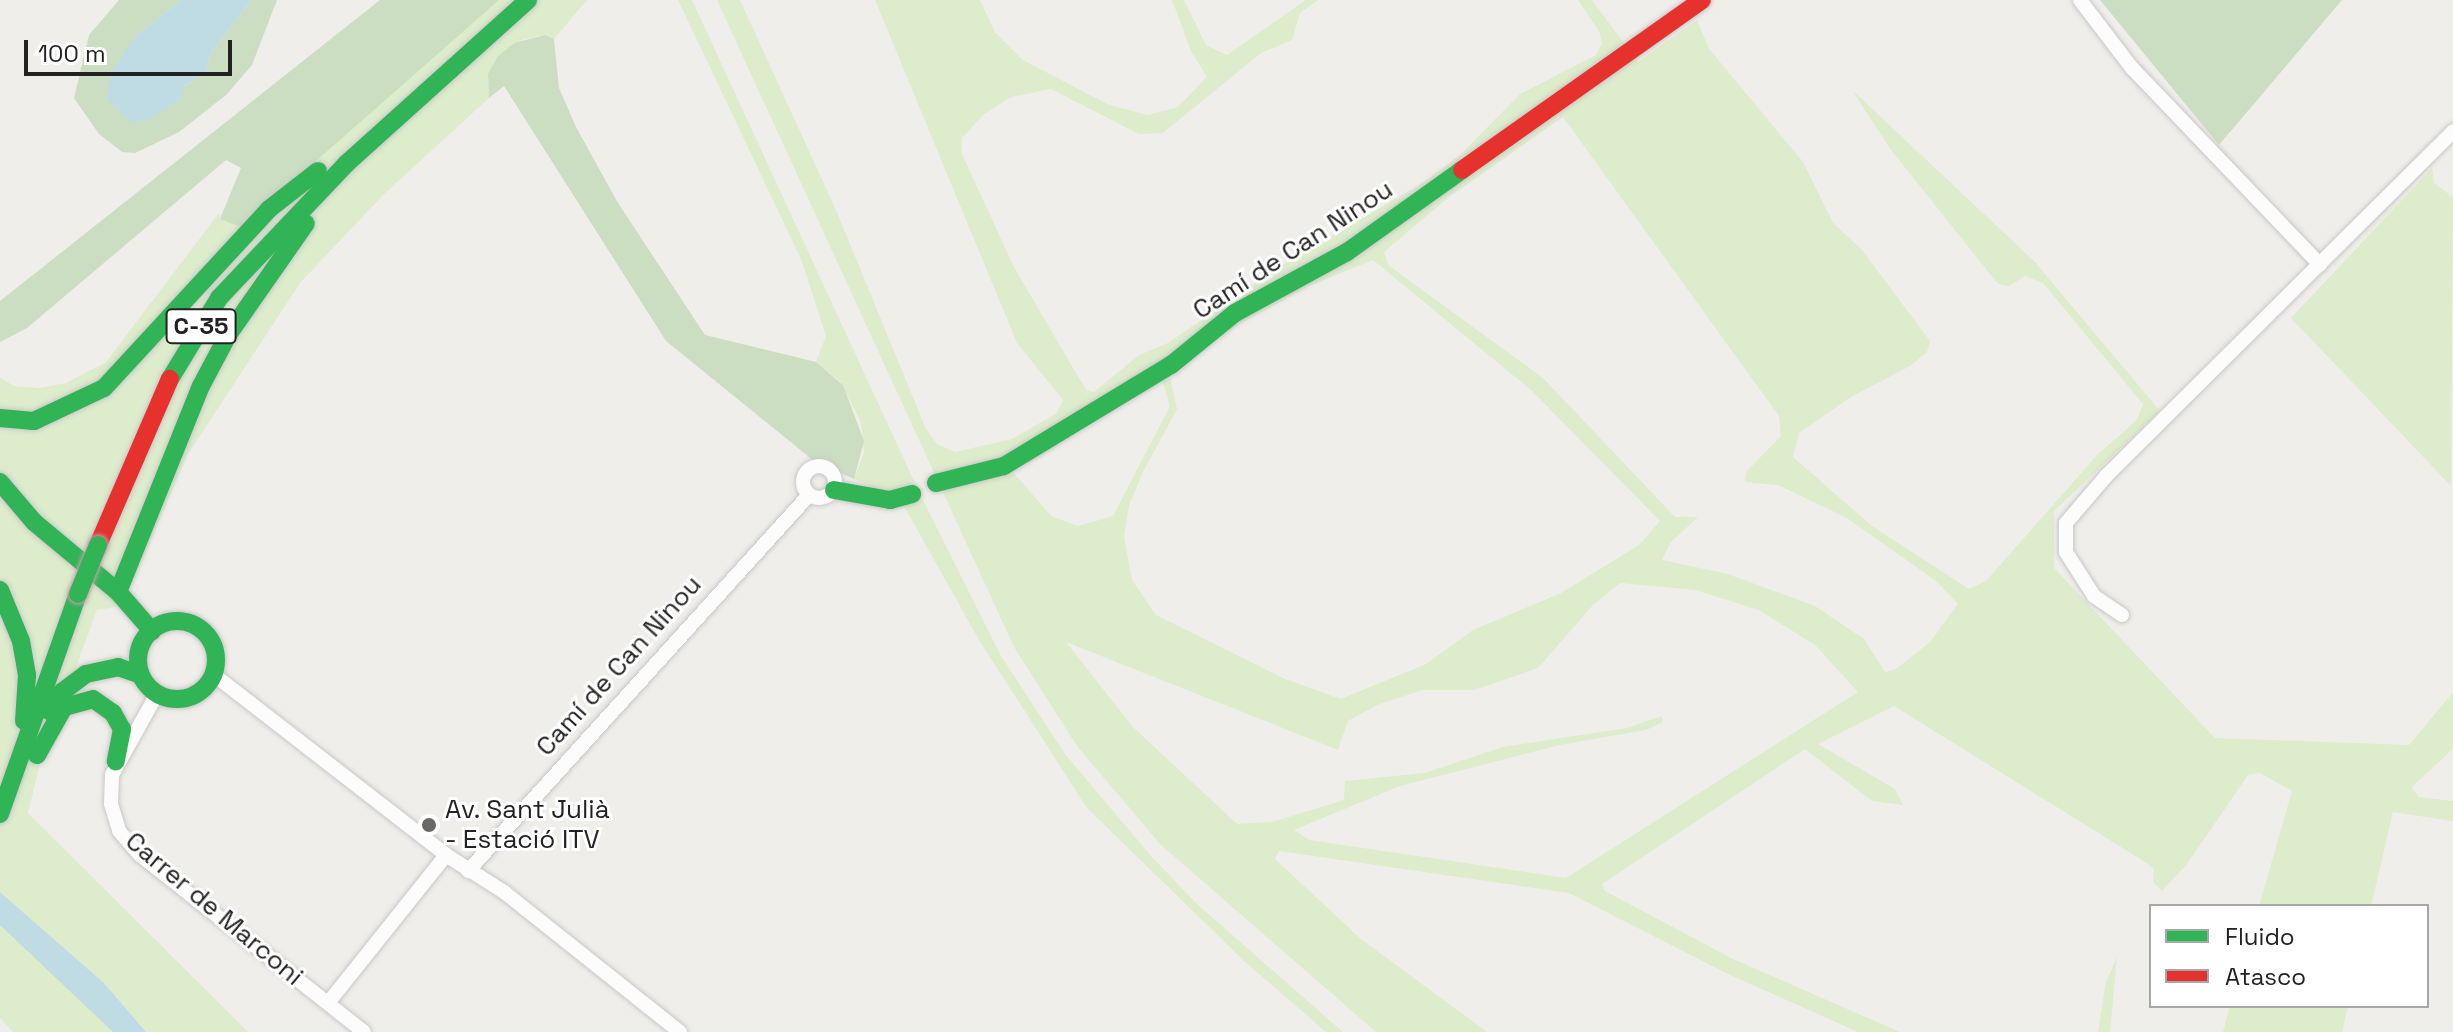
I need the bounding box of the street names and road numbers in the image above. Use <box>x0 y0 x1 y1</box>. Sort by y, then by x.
street label: Camí de Can Ninou <box>1187 174 1399 326</box>
road number: C-35 <box>165 306 237 346</box>
street label: Camí de Can Ninou <box>530 569 708 763</box>
street label: Carrer de Marconi <box>119 826 309 992</box>

